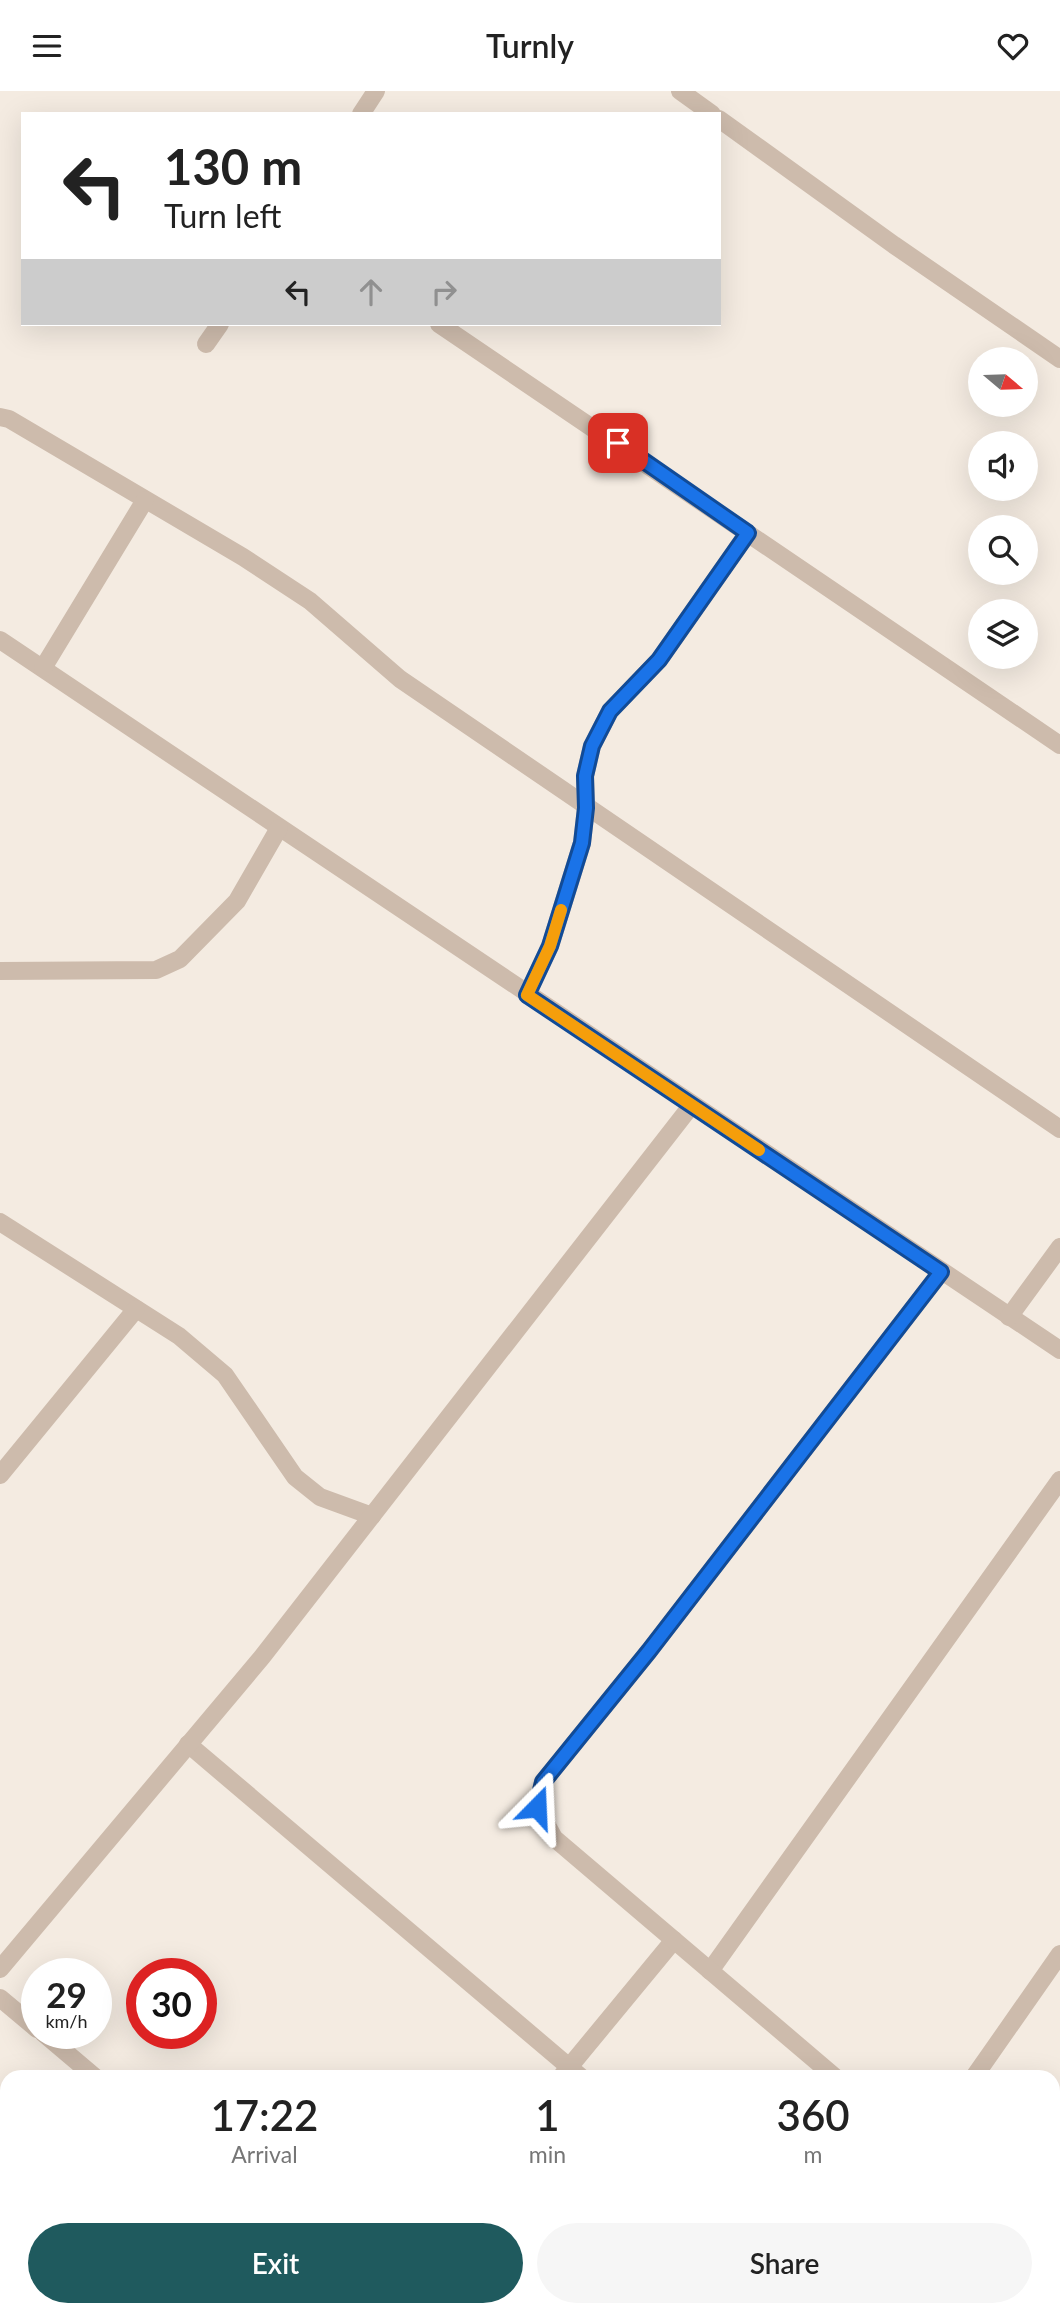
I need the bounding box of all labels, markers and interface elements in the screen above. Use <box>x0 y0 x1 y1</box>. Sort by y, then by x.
text: Turnly <box>486 26 574 65</box>
icon: menu <box>28 27 66 65</box>
icon: heart <box>994 27 1032 65</box>
text: 130 m <box>164 137 302 195</box>
icon: left <box>49 140 140 231</box>
text: Turn left <box>164 196 281 235</box>
icon: left <box>279 273 317 311</box>
icon: ahead <box>352 273 390 311</box>
icon: right <box>425 273 463 311</box>
north arrow <box>968 347 1038 417</box>
map controls <box>968 347 1038 669</box>
pin <box>588 413 648 473</box>
icon: arrive <box>599 424 637 462</box>
button: sound <box>968 431 1038 501</box>
button: search <box>968 515 1038 585</box>
button: layers <box>968 599 1038 669</box>
position arrow <box>500 1770 574 1844</box>
speed limit sign: 30 <box>126 1958 217 2049</box>
text: 29 <box>46 1973 87 2015</box>
text: km/h <box>45 2010 88 2032</box>
text: 17:22 <box>210 2090 318 2140</box>
text: 1 <box>535 2090 560 2140</box>
text: 360 <box>777 2090 850 2140</box>
text: Arrival <box>231 2140 298 2168</box>
text: min <box>529 2140 566 2168</box>
text: m <box>804 2140 823 2168</box>
button: Exit <box>28 2223 523 2303</box>
button: Share <box>537 2223 1032 2303</box>

